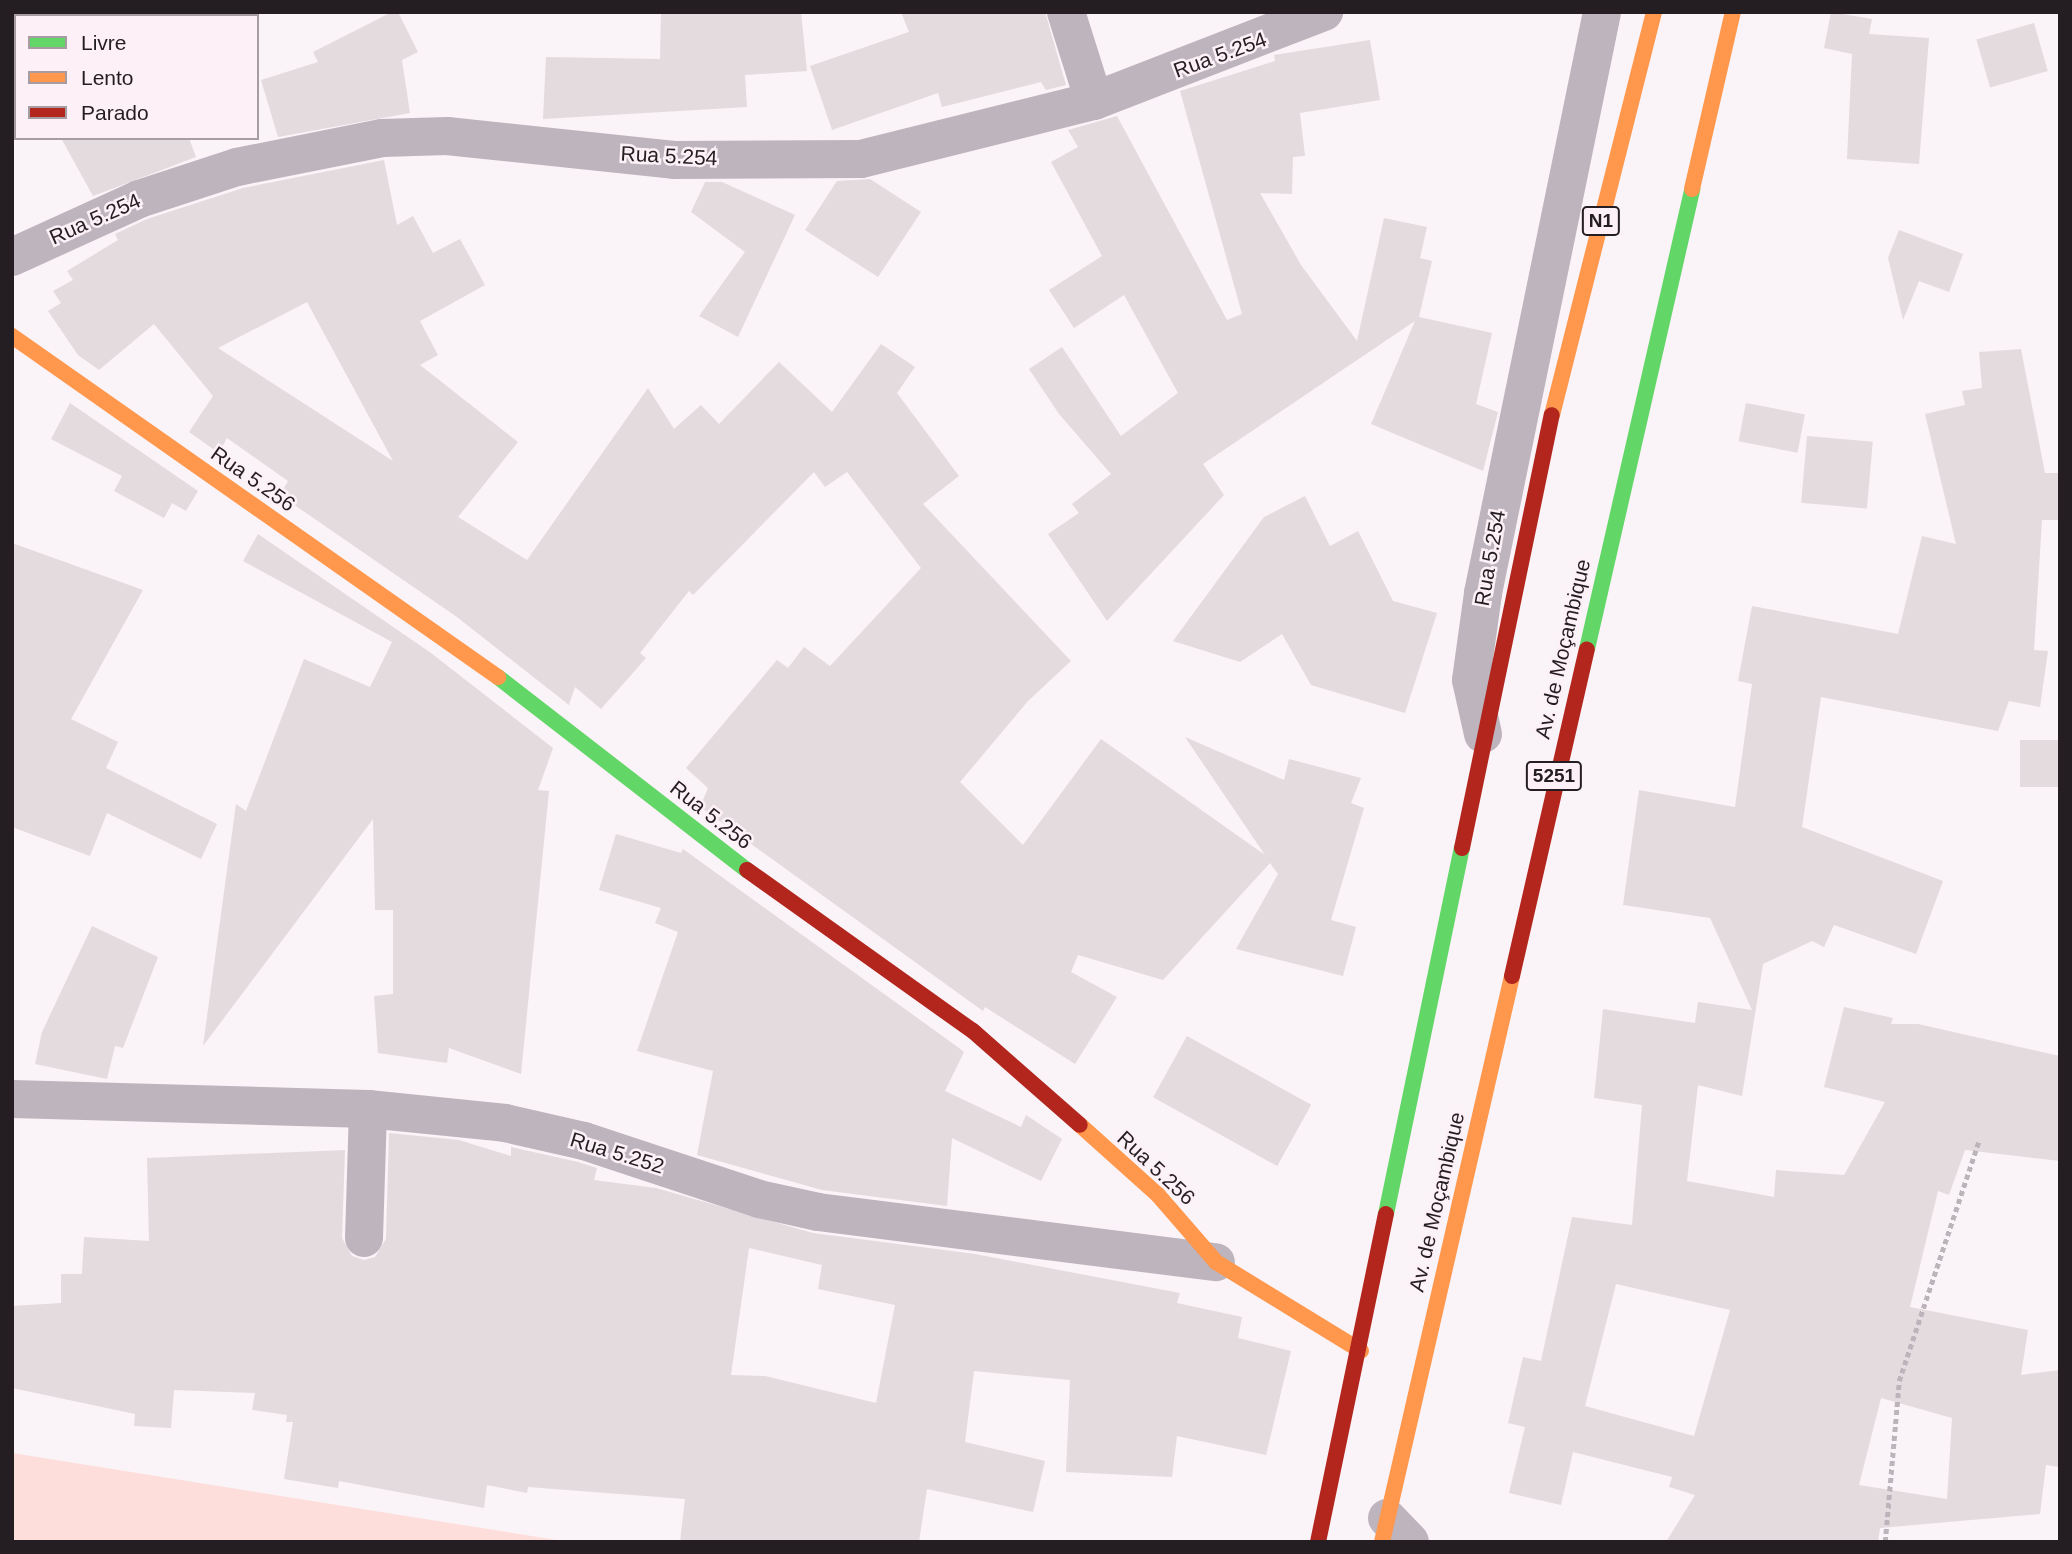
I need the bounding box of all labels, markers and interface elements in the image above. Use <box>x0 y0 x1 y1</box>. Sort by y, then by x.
legend <box>14 14 259 140</box>
street label: Rua 5.254 <box>1170 27 1270 83</box>
text: Livre <box>81 31 127 54</box>
text: Lento <box>81 66 134 89</box>
text: Parado <box>81 101 149 124</box>
street label: Rua 5.254 <box>620 141 718 171</box>
street label: Rua 5.254 <box>46 188 144 250</box>
road number: N1 <box>1582 206 1620 236</box>
street label: Rua 5.256 <box>206 441 300 517</box>
street label: Rua 5.254 <box>1469 508 1511 608</box>
street label: Av. de Moçambique <box>1530 557 1596 741</box>
road number: 5251 <box>1524 761 1584 792</box>
street label: Rua 5.256 <box>665 775 757 855</box>
street label: Av. de Moçambique <box>1404 1110 1470 1294</box>
street label: Rua 5.256 <box>1112 1126 1200 1210</box>
street label: Rua 5.252 <box>567 1127 667 1179</box>

